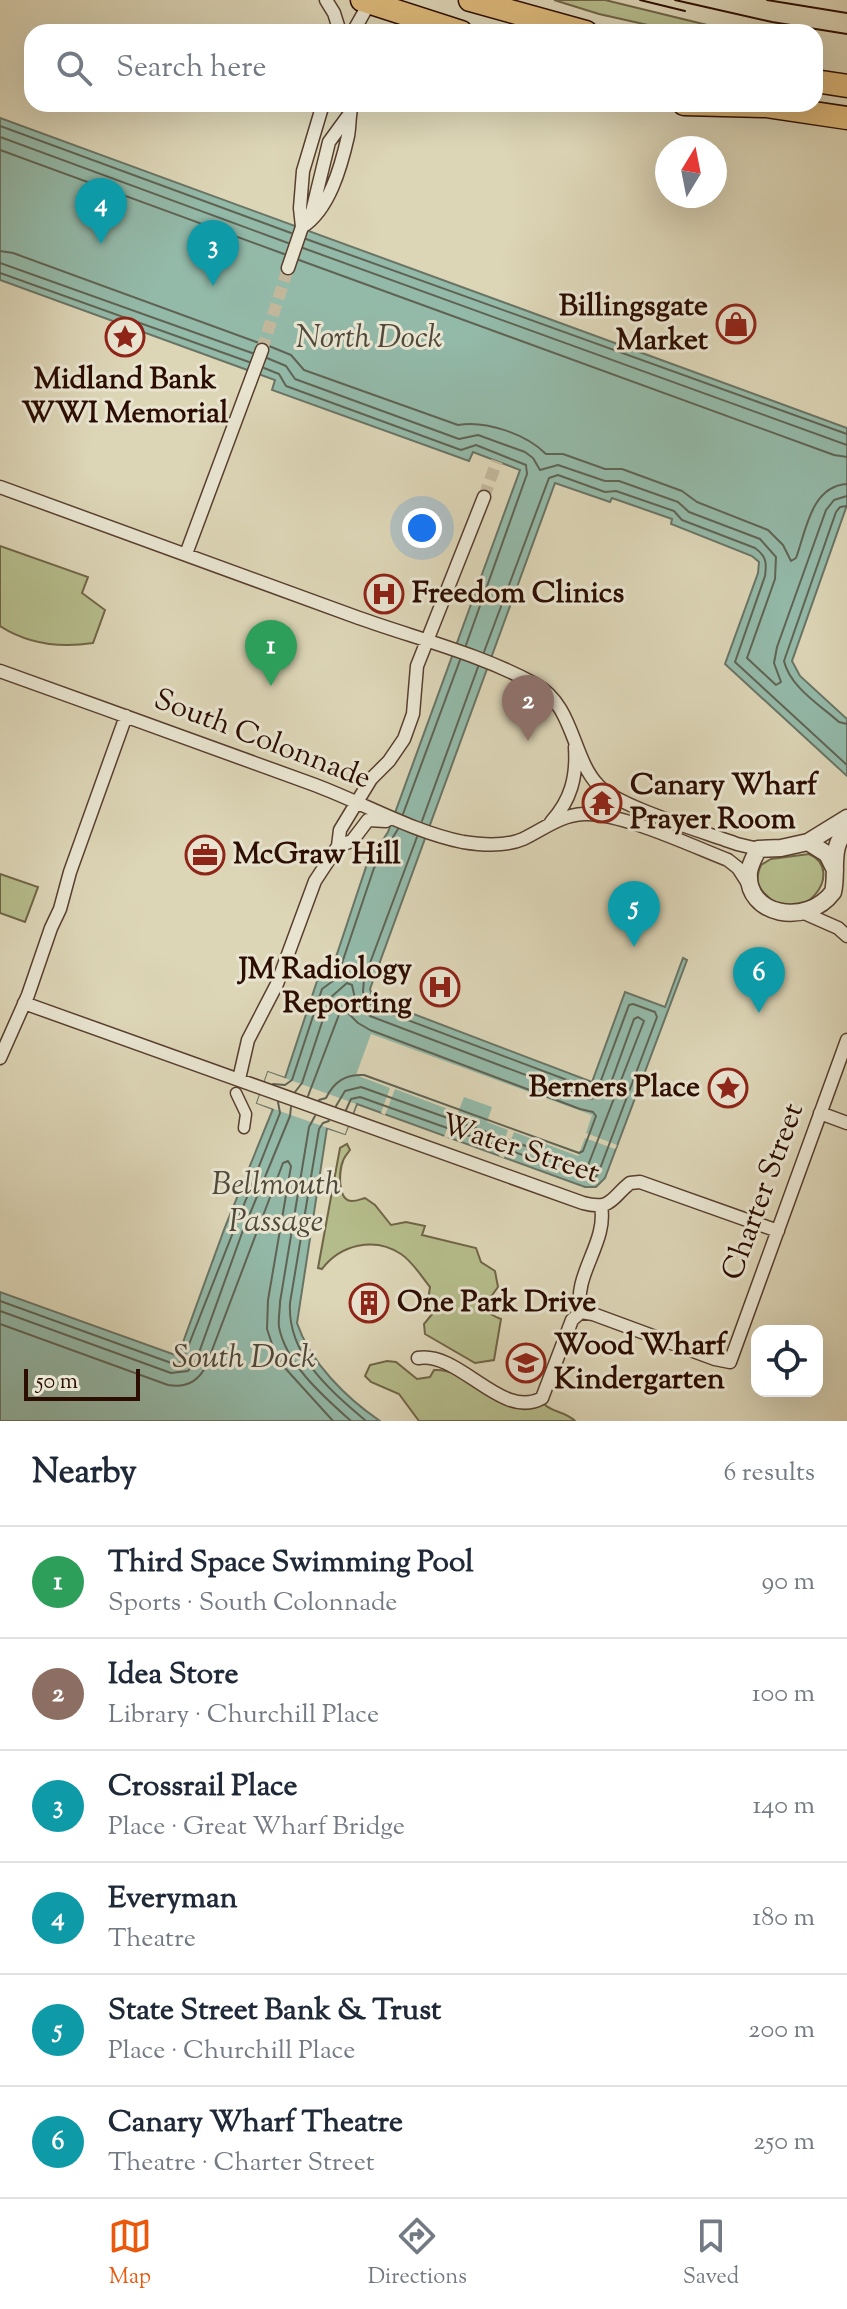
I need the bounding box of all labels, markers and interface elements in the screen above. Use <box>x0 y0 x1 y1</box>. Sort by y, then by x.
search box <box>24 24 823 112</box>
icon: search <box>52 46 96 90</box>
text: Search here <box>116 47 266 90</box>
north arrow <box>655 136 727 208</box>
pin: 4 <box>75 178 127 244</box>
pin: 3 <box>187 220 239 286</box>
place label: Billingsgate Market <box>559 286 709 363</box>
shop icon: Billingsgate Market <box>715 303 757 345</box>
place icon: Midland Bank WWI Memorial <box>104 316 146 358</box>
water label: North Dock <box>296 316 442 362</box>
place label: Midland Bank WWI Memorial <box>22 359 229 436</box>
your location <box>402 508 442 548</box>
hospital icon: Freedom Clinics <box>363 573 405 615</box>
place label: Freedom Clinics <box>412 573 624 616</box>
pin: 1 <box>245 620 297 686</box>
pin: 2 <box>502 675 554 741</box>
street label: South Colonnade <box>147 679 377 801</box>
place label: Canary Wharf Prayer Room <box>630 765 819 842</box>
temple icon: Canary Wharf Prayer Room <box>581 782 623 824</box>
office icon: McGraw Hill <box>184 834 226 876</box>
place label: McGraw Hill <box>233 834 401 877</box>
pin: 5 <box>608 881 660 947</box>
pin: 6 <box>733 947 785 1013</box>
place label: JM Radiology Reporting <box>237 949 412 1026</box>
hospital icon: JM Radiology Reporting <box>419 966 461 1008</box>
place label: Berners Place <box>529 1067 700 1110</box>
place icon: Berners Place <box>707 1067 749 1109</box>
street label: Charter Street <box>712 1097 816 1287</box>
street label: Water Street <box>435 1104 605 1196</box>
water label: Bellmouth Passage <box>212 1163 341 1246</box>
building icon: One Park Drive <box>348 1282 390 1324</box>
place label: One Park Drive <box>397 1282 596 1325</box>
place label: Wood Wharf Kindergarten <box>554 1325 728 1402</box>
map controls <box>751 1325 823 1397</box>
button: locate <box>751 1325 823 1397</box>
water label: South Dock <box>172 1336 316 1382</box>
school or university icon: Wood Wharf Kindergarten <box>505 1342 547 1384</box>
scale bar <box>24 1365 140 1401</box>
text: 50 m <box>36 1367 78 1399</box>
text: Nearby <box>32 1449 137 1498</box>
text: 6 results <box>723 1455 815 1492</box>
text: Third Space Swimming Pool <box>108 1542 474 1585</box>
text: 1 <box>54 1564 62 1601</box>
text: 90 m <box>762 1564 815 1601</box>
text: Sports · South Colonnade <box>108 1585 397 1622</box>
text: Idea Store <box>108 1654 238 1697</box>
text: 2 <box>52 1676 64 1713</box>
text: 100 m <box>752 1676 815 1713</box>
text: Library · Churchill Place <box>108 1697 379 1734</box>
text: Crossrail Place <box>108 1766 298 1809</box>
text: 3 <box>53 1788 63 1825</box>
text: 140 m <box>752 1788 815 1825</box>
text: Place · Great Wharf Bridge <box>108 1809 405 1846</box>
text: Everyman <box>108 1878 237 1921</box>
text: 4 <box>51 1900 65 1937</box>
text: 180 m <box>752 1900 815 1937</box>
text: Theatre <box>108 1921 196 1958</box>
text: State Street Bank & Trust <box>108 1990 441 2033</box>
text: 5 <box>54 2012 62 2049</box>
text: 200 m <box>748 2012 815 2049</box>
text: Place · Churchill Place <box>108 2033 355 2070</box>
text: Canary Wharf Theatre <box>108 2102 403 2145</box>
text: 6 <box>52 2124 64 2161</box>
text: 250 m <box>753 2124 815 2161</box>
text: Theatre · Charter Street <box>108 2145 375 2182</box>
tab: Map <box>108 2214 152 2294</box>
tab: Directions <box>368 2214 467 2294</box>
tab: Saved <box>683 2214 739 2294</box>

